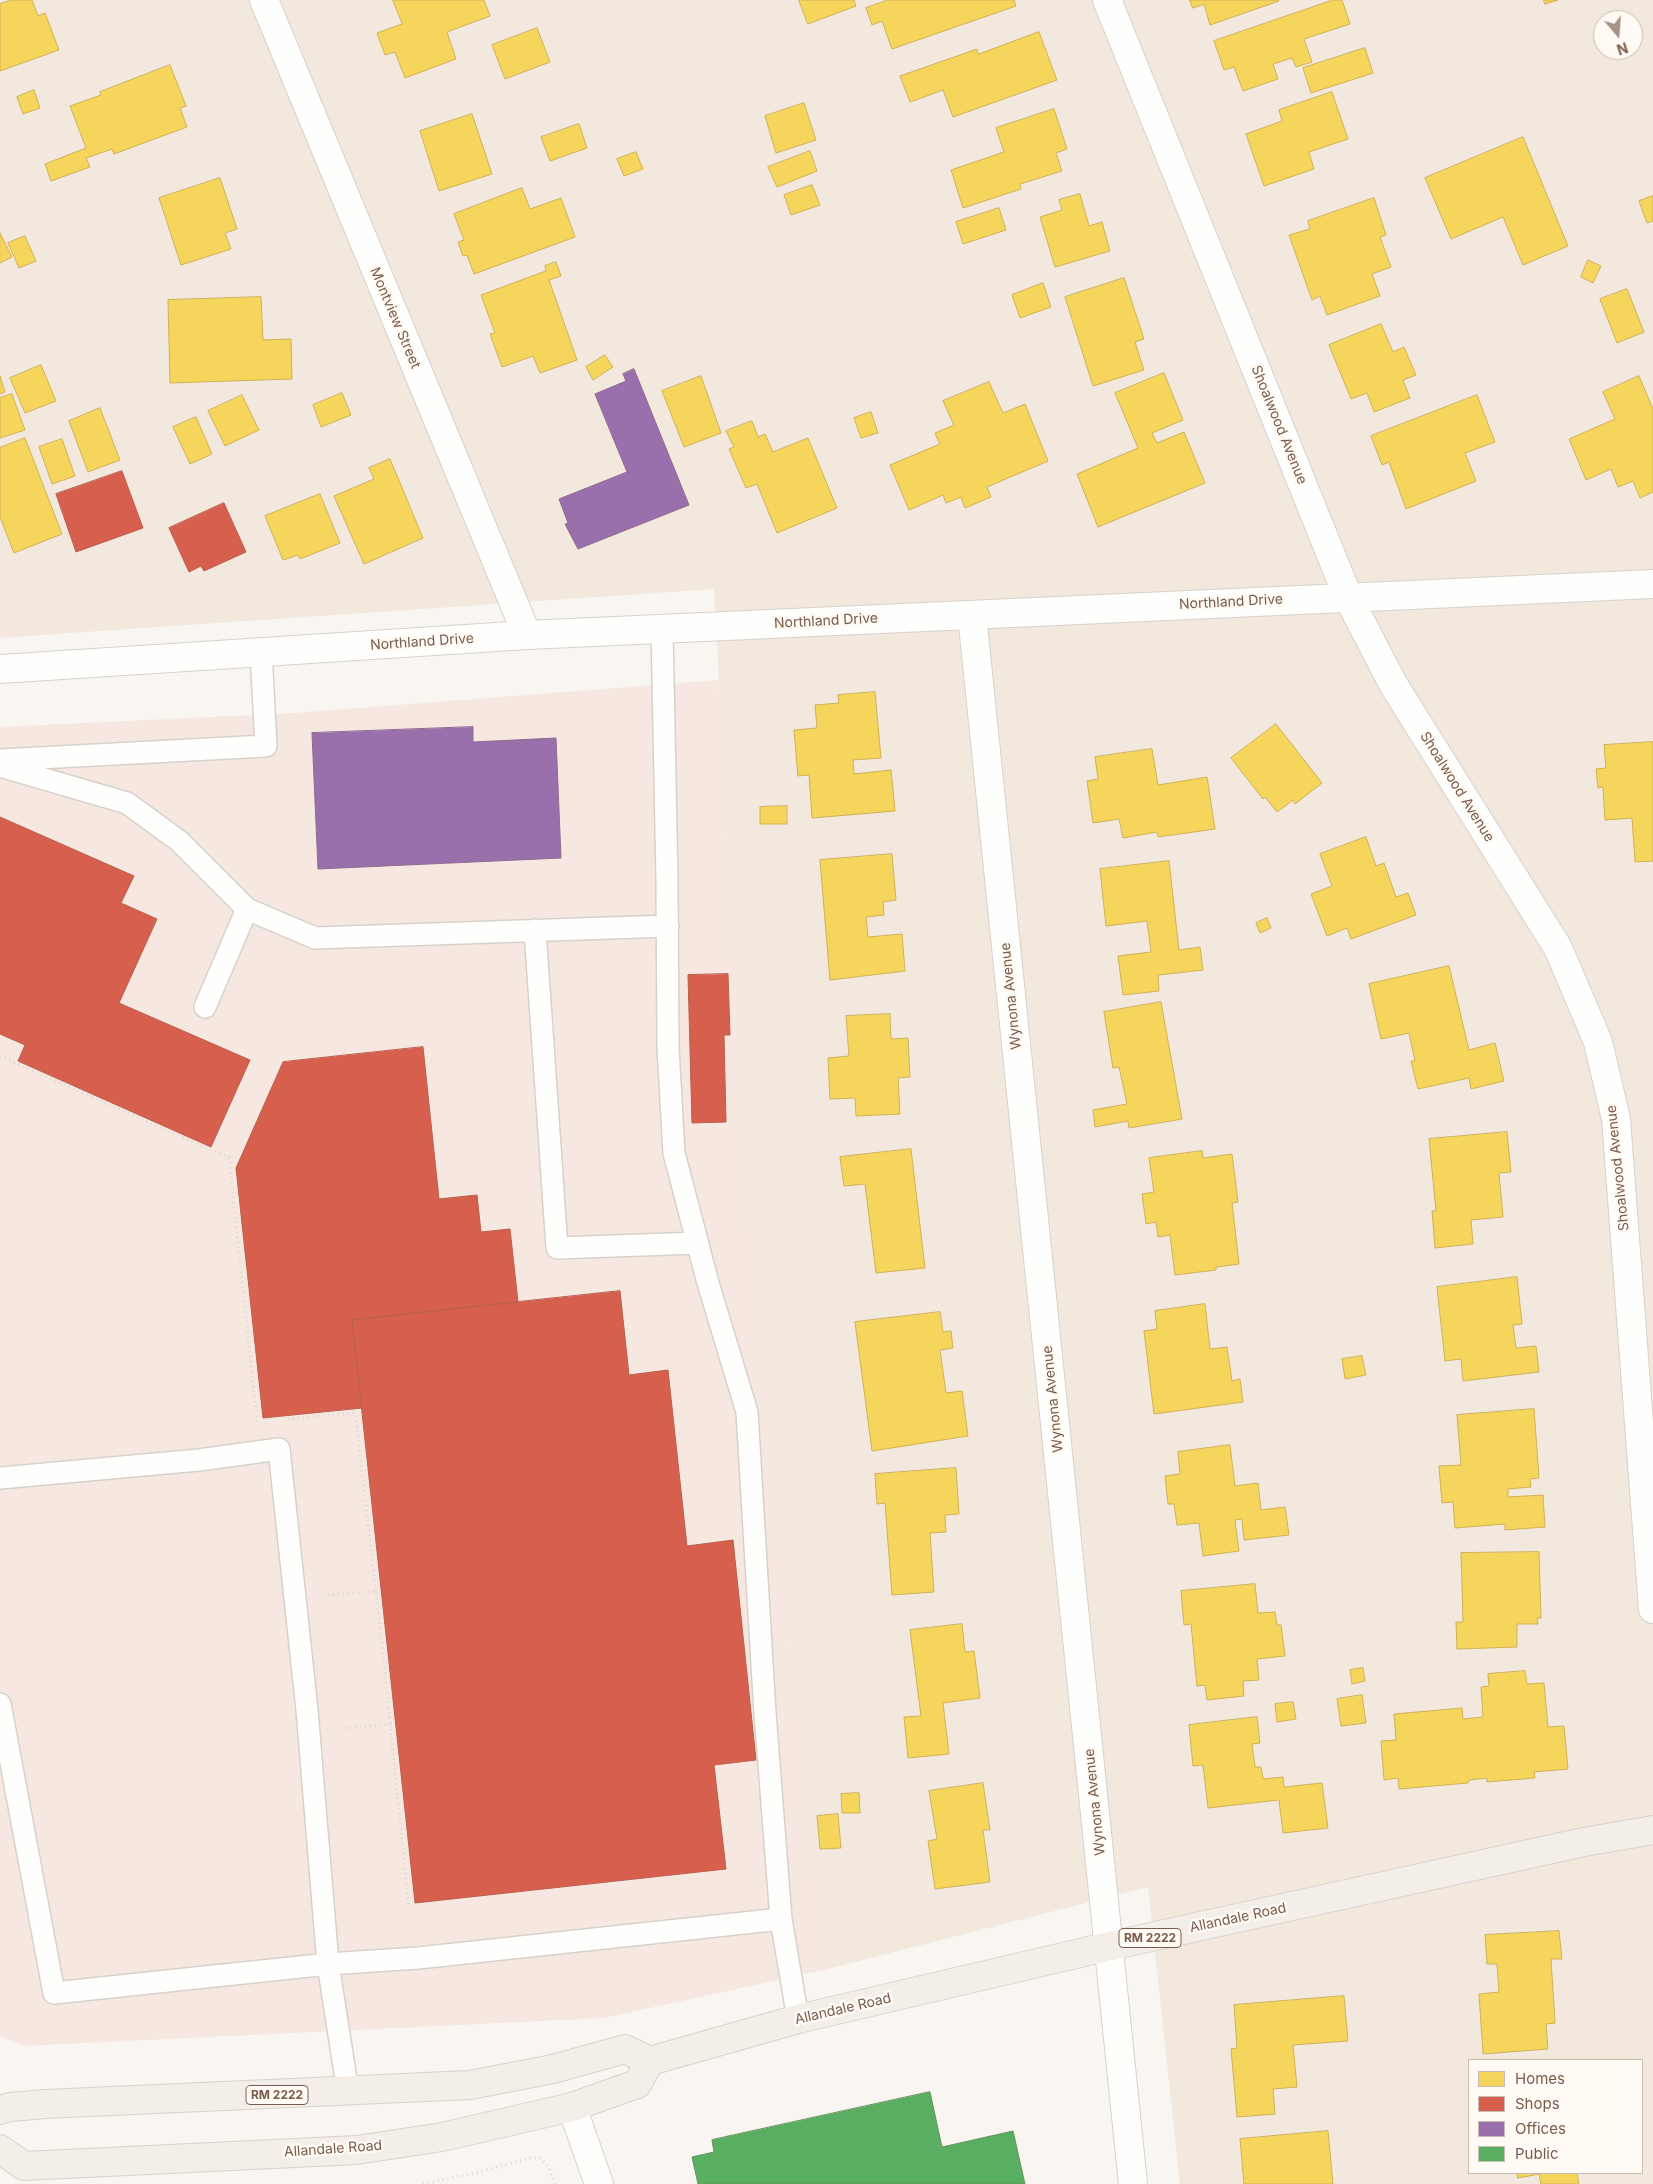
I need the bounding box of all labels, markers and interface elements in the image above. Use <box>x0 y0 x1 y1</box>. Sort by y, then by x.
north arrow <box>1593 10 1643 60</box>
text: N <box>1615 39 1630 59</box>
street label: Montview Street <box>366 265 424 371</box>
street label: Shoalwood Avenue <box>1247 363 1311 487</box>
street label: Northland Drive <box>1179 591 1283 613</box>
street label: Northland Drive <box>774 610 878 632</box>
street label: Northland Drive <box>370 630 474 654</box>
street label: Shoalwood Avenue <box>1416 729 1498 845</box>
street label: Wynona Avenue <box>997 942 1025 1050</box>
street label: Shoalwood Avenue <box>1603 1104 1633 1232</box>
street label: Wynona Avenue <box>1039 1345 1067 1453</box>
street label: Wynona Avenue <box>1081 1748 1109 1856</box>
street label: Allandale Road <box>1188 1900 1288 1936</box>
road number: RM 2222 <box>1119 1929 1181 1948</box>
street label: Allandale Road <box>793 1990 893 2028</box>
legend <box>1468 2059 1643 2174</box>
text: Homes <box>1515 2069 1565 2088</box>
road number: RM 2222 <box>246 2086 308 2104</box>
text: Shops <box>1515 2094 1560 2113</box>
text: Offices <box>1515 2119 1566 2138</box>
street label: Allandale Road <box>283 2137 383 2161</box>
text: Public <box>1515 2144 1558 2163</box>

